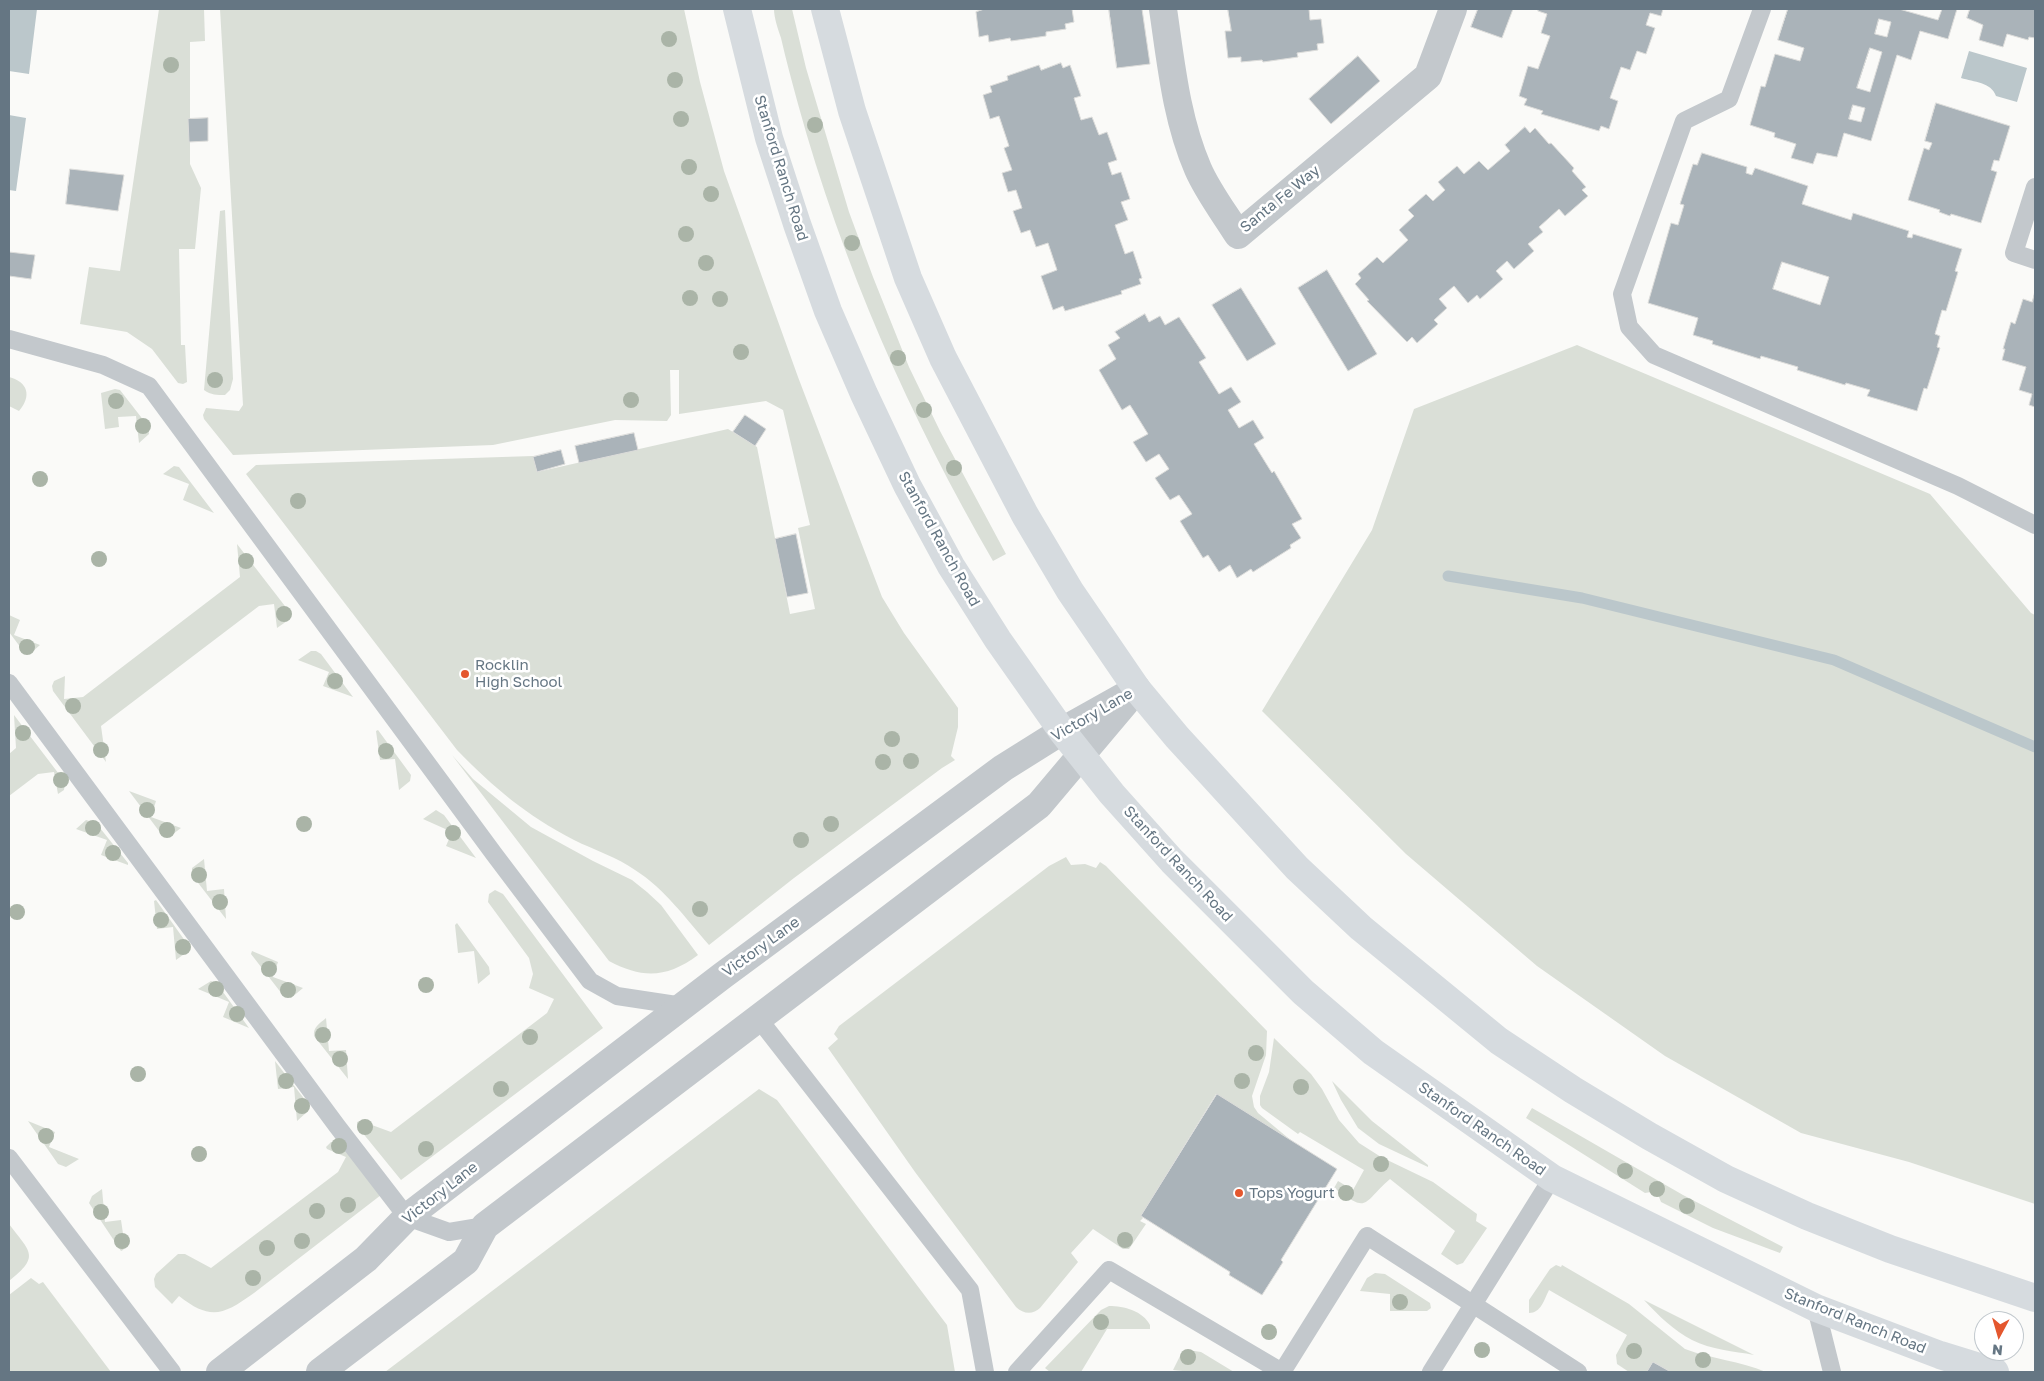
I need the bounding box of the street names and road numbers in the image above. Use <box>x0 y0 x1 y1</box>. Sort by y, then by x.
street label: Stanford Ranch Road <box>750 93 812 243</box>
street label: Santa Fe Way <box>1237 161 1323 237</box>
street label: Stanford Ranch Road <box>894 468 984 610</box>
street label: Victory Lane <box>1048 685 1136 745</box>
street label: Stanford Ranch Road <box>1120 802 1236 926</box>
street label: Victory Lane <box>719 913 803 981</box>
street label: Stanford Ranch Road <box>1415 1078 1549 1180</box>
street label: Victory Lane <box>399 1158 481 1228</box>
street label: Stanford Ranch Road <box>1781 1284 1929 1358</box>

